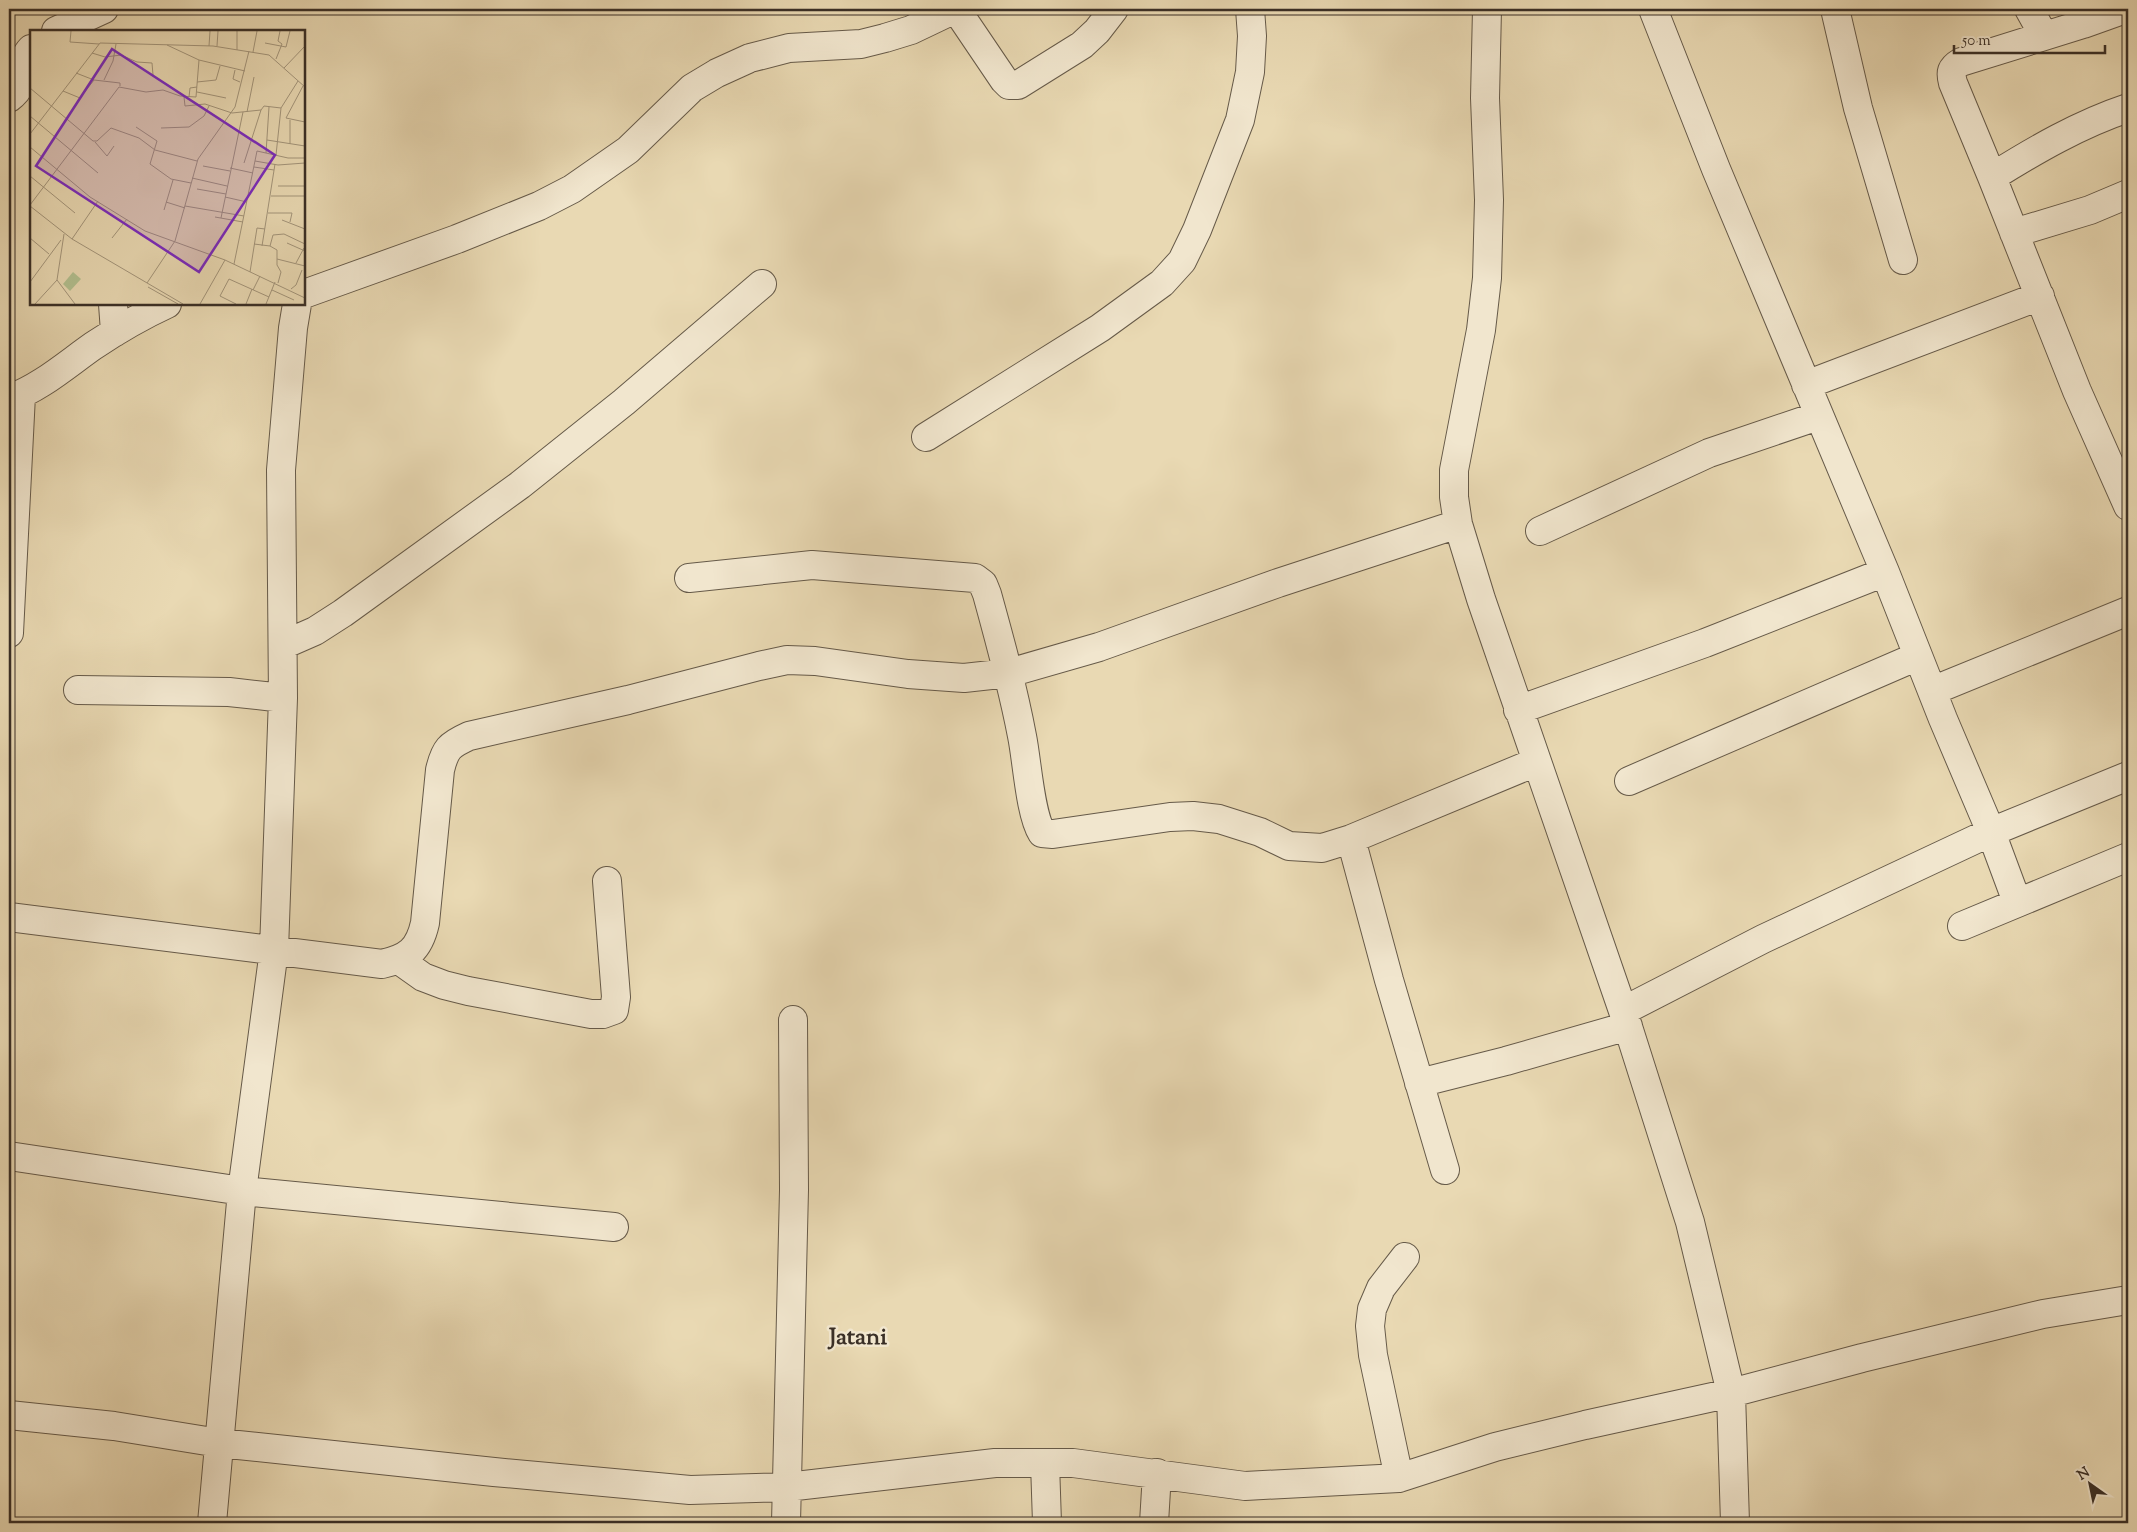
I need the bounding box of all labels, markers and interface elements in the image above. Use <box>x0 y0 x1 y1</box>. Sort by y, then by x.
scale bar <box>1954 22 2106 54</box>
inset map <box>30 30 305 305</box>
text: 50 m <box>1961 31 1991 52</box>
district label: Jatani <box>827 1321 887 1355</box>
north arrow <box>2064 1460 2114 1510</box>
text: N <box>2074 1463 2094 1486</box>

